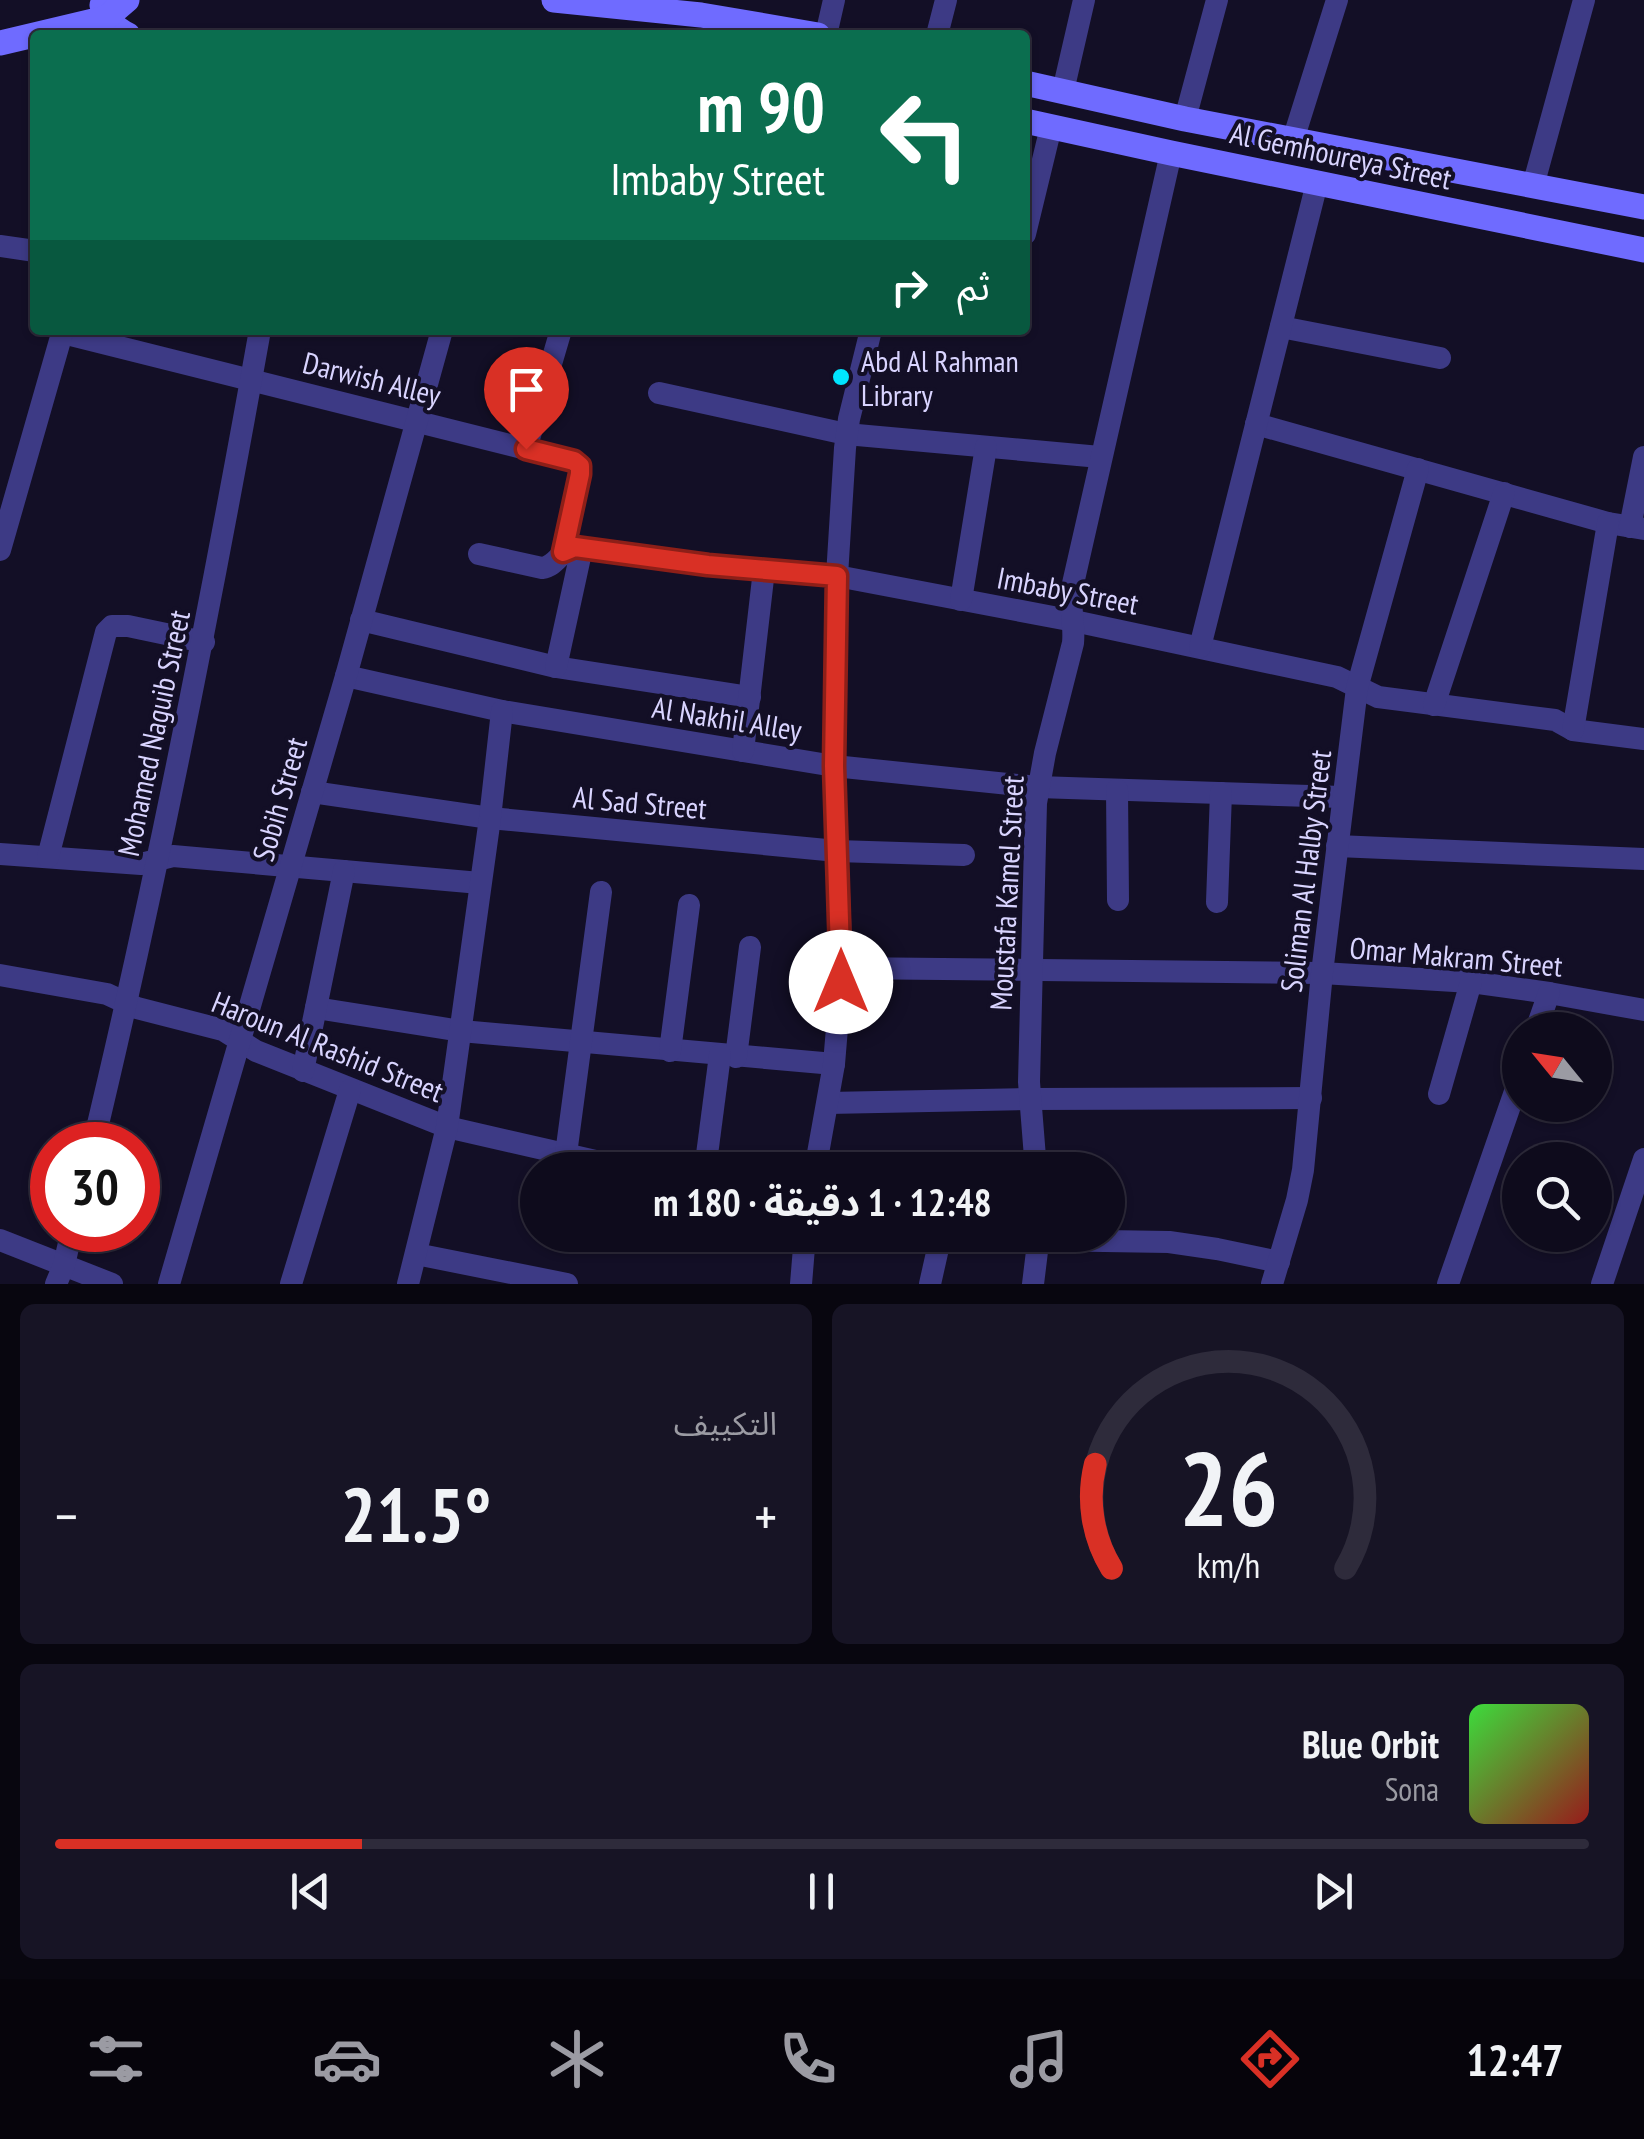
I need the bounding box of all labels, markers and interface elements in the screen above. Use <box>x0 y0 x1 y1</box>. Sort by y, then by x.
text: 90 m <box>697 61 825 151</box>
icon: left <box>860 70 990 200</box>
street label: Al Gemhoureya Street <box>1227 113 1456 198</box>
text: Imbaby Street <box>610 149 825 207</box>
icon: right <box>882 260 937 315</box>
text: ثم <box>957 261 990 310</box>
place label: Abd Al Rahman Library <box>861 341 1019 414</box>
street label: Darwish Alley <box>299 342 446 414</box>
pin <box>484 347 569 450</box>
icon: arrive <box>499 362 554 417</box>
marker: Abd Al Rahman Library <box>830 366 852 388</box>
street label: Imbaby Street <box>994 557 1143 623</box>
street label: Mohamed Naguib Street <box>108 606 198 860</box>
street label: Al Nakhil Alley <box>649 687 805 749</box>
street label: Sobih Street <box>243 732 315 865</box>
street label: Soliman Al Halby Street <box>1271 747 1339 994</box>
street label: Moustafa Kamel Street <box>980 774 1032 1011</box>
street label: Al Sad Street <box>572 777 709 827</box>
street label: Omar Makram Street <box>1348 927 1565 985</box>
position arrow <box>789 930 893 1034</box>
street label: Haroun Al Rashid Street <box>207 982 450 1110</box>
north arrow <box>1502 1012 1612 1122</box>
map controls <box>1502 1012 1612 1252</box>
speed limit sign: 30 <box>30 1122 160 1252</box>
button: search <box>1502 1142 1612 1252</box>
text: 12:48 · 1 دقيقة · 180 m <box>653 1177 992 1226</box>
text: التكييف <box>674 1402 777 1444</box>
text: 26 <box>1178 1420 1278 1555</box>
text: 21.5° <box>341 1466 491 1563</box>
text: − <box>55 1480 78 1551</box>
text: + <box>754 1480 777 1551</box>
text: km/h <box>1196 1542 1260 1588</box>
text: Blue Orbit <box>1302 1719 1439 1768</box>
text: Sona <box>1385 1768 1439 1810</box>
icon: previous <box>283 1864 338 1919</box>
icon: pause <box>794 1864 849 1919</box>
icon: next <box>1306 1864 1361 1919</box>
icon: filters <box>81 2024 151 2094</box>
icon: car <box>312 2024 382 2094</box>
icon: climate <box>542 2024 612 2094</box>
icon: phone <box>773 2024 843 2094</box>
icon: music <box>1004 2024 1074 2094</box>
icon: directions <box>1235 2024 1305 2094</box>
text: 12:47 <box>1466 2030 1564 2088</box>

